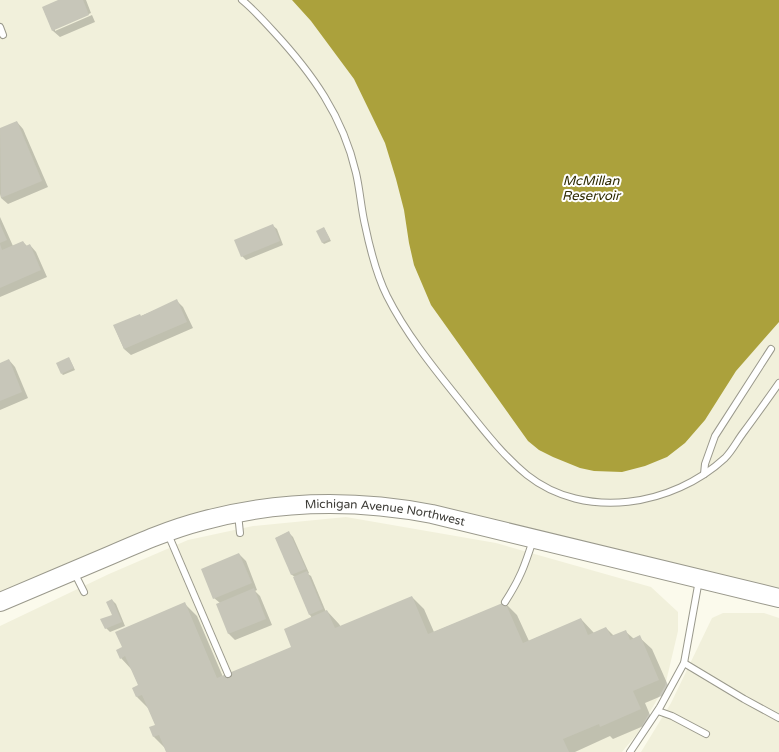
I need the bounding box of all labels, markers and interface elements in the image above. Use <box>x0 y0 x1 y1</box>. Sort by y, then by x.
water label: McMillan Reservoir <box>562 173 622 204</box>
street label: Michigan Avenue Northwest <box>305 497 467 529</box>

